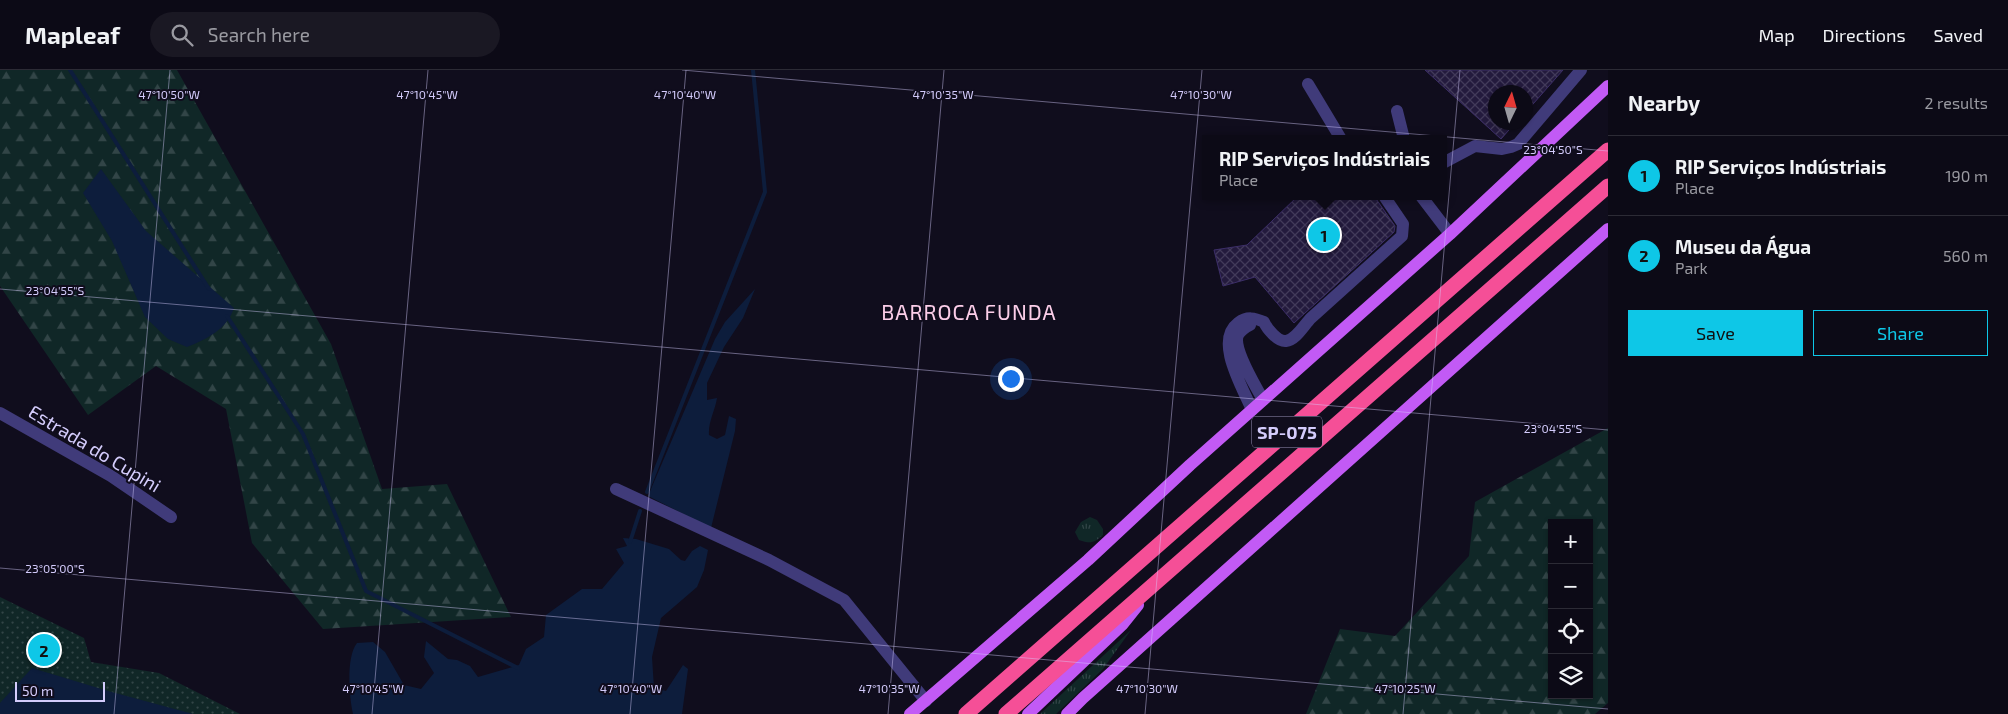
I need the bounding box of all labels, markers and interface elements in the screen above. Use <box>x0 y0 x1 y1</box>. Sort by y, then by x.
search box <box>150 12 500 57</box>
text: Mapleaf <box>25 20 120 49</box>
icon: search <box>168 21 196 49</box>
text: Search here <box>208 23 310 46</box>
text: Map <box>1758 24 1795 46</box>
text: Directions <box>1823 24 1906 46</box>
text: Saved <box>1934 24 1983 46</box>
north arrow <box>1488 85 1533 130</box>
text: 47°10'50"W <box>138 87 200 101</box>
text: 47°10'45"W <box>396 87 458 101</box>
text: 47°10'40"W <box>654 87 716 101</box>
text: 47°10'35"W <box>912 87 974 101</box>
text: 47°10'30"W <box>1170 87 1232 101</box>
text: Nearby <box>1628 90 1700 115</box>
text: 2 results <box>1925 93 1988 112</box>
popup <box>1202 135 1447 200</box>
text: 23°04'50"S <box>1523 142 1583 156</box>
text: RIP Serviços Indústriais <box>1219 147 1430 170</box>
text: RIP Serviços Indústriais <box>1675 155 1886 178</box>
text: 1 <box>1641 166 1647 185</box>
text: 190 m <box>1945 166 1988 185</box>
text: Place <box>1219 170 1258 189</box>
text: Place <box>1675 178 1714 197</box>
pin: 1 <box>1308 216 1340 254</box>
text: Museu da Água <box>1675 235 1811 258</box>
text: 2 <box>1639 246 1649 265</box>
text: 560 m <box>1943 246 1988 265</box>
text: Park <box>1675 258 1708 277</box>
text: 23°04'55"S <box>26 283 85 297</box>
district label: BARROCA FUNDA <box>881 299 1057 324</box>
button: Save <box>1628 310 1803 356</box>
button: Share <box>1813 310 1988 356</box>
your location <box>998 366 1024 392</box>
street label: Estrada do Cupini <box>25 399 165 497</box>
road number: SP-075 <box>1252 417 1322 448</box>
text: 23°04'55"S <box>1524 421 1583 435</box>
map controls <box>1548 519 1593 699</box>
button: + <box>1548 519 1593 564</box>
text: 23°05'00"S <box>25 561 85 575</box>
button: − <box>1548 564 1593 609</box>
button: locate <box>1548 609 1593 654</box>
pin: 2 <box>28 631 60 669</box>
button: layers <box>1548 654 1593 699</box>
scale bar <box>15 679 105 702</box>
text: 47°10'45"W <box>342 681 404 695</box>
text: 47°10'40"W <box>600 681 662 695</box>
text: 47°10'35"W <box>858 681 920 695</box>
text: 47°10'30"W <box>1116 681 1178 695</box>
text: 47°10'25"W <box>1374 681 1436 695</box>
text: 50 m <box>22 682 53 699</box>

